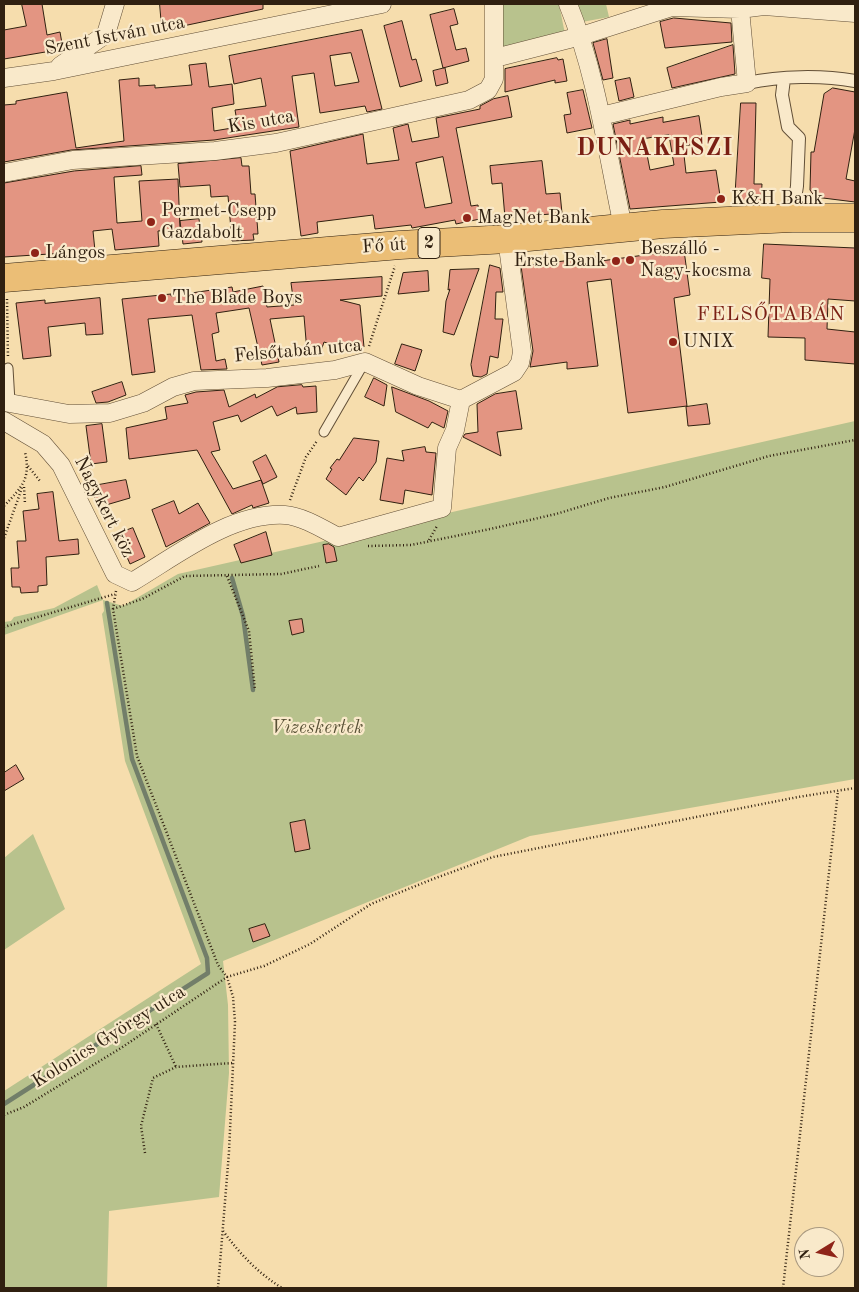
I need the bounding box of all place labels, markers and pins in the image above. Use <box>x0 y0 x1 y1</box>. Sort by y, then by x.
place label: K&H Bank <box>731 188 823 210</box>
marker: K&H Bank <box>715 193 727 205</box>
place label: Permet-Csepp Gazdabolt <box>161 200 276 244</box>
place label: MagNet Bank <box>477 207 591 229</box>
marker: MagNet Bank <box>461 212 473 224</box>
marker: Permet-Csepp Gazdabolt <box>145 216 157 228</box>
place label: Beszálló - Nagy-kocsma <box>640 238 752 282</box>
place label: Lángos <box>45 242 105 264</box>
marker: Lángos <box>29 247 41 259</box>
place label: Erste Bank <box>514 250 606 272</box>
marker: Beszálló - Nagy-kocsma <box>624 254 636 266</box>
marker: Erste Bank <box>610 255 622 267</box>
place label: The Blade Boys <box>172 287 302 309</box>
marker: The Blade Boys <box>156 292 168 304</box>
place label: UNIX <box>683 331 734 353</box>
marker: UNIX <box>667 336 679 348</box>

